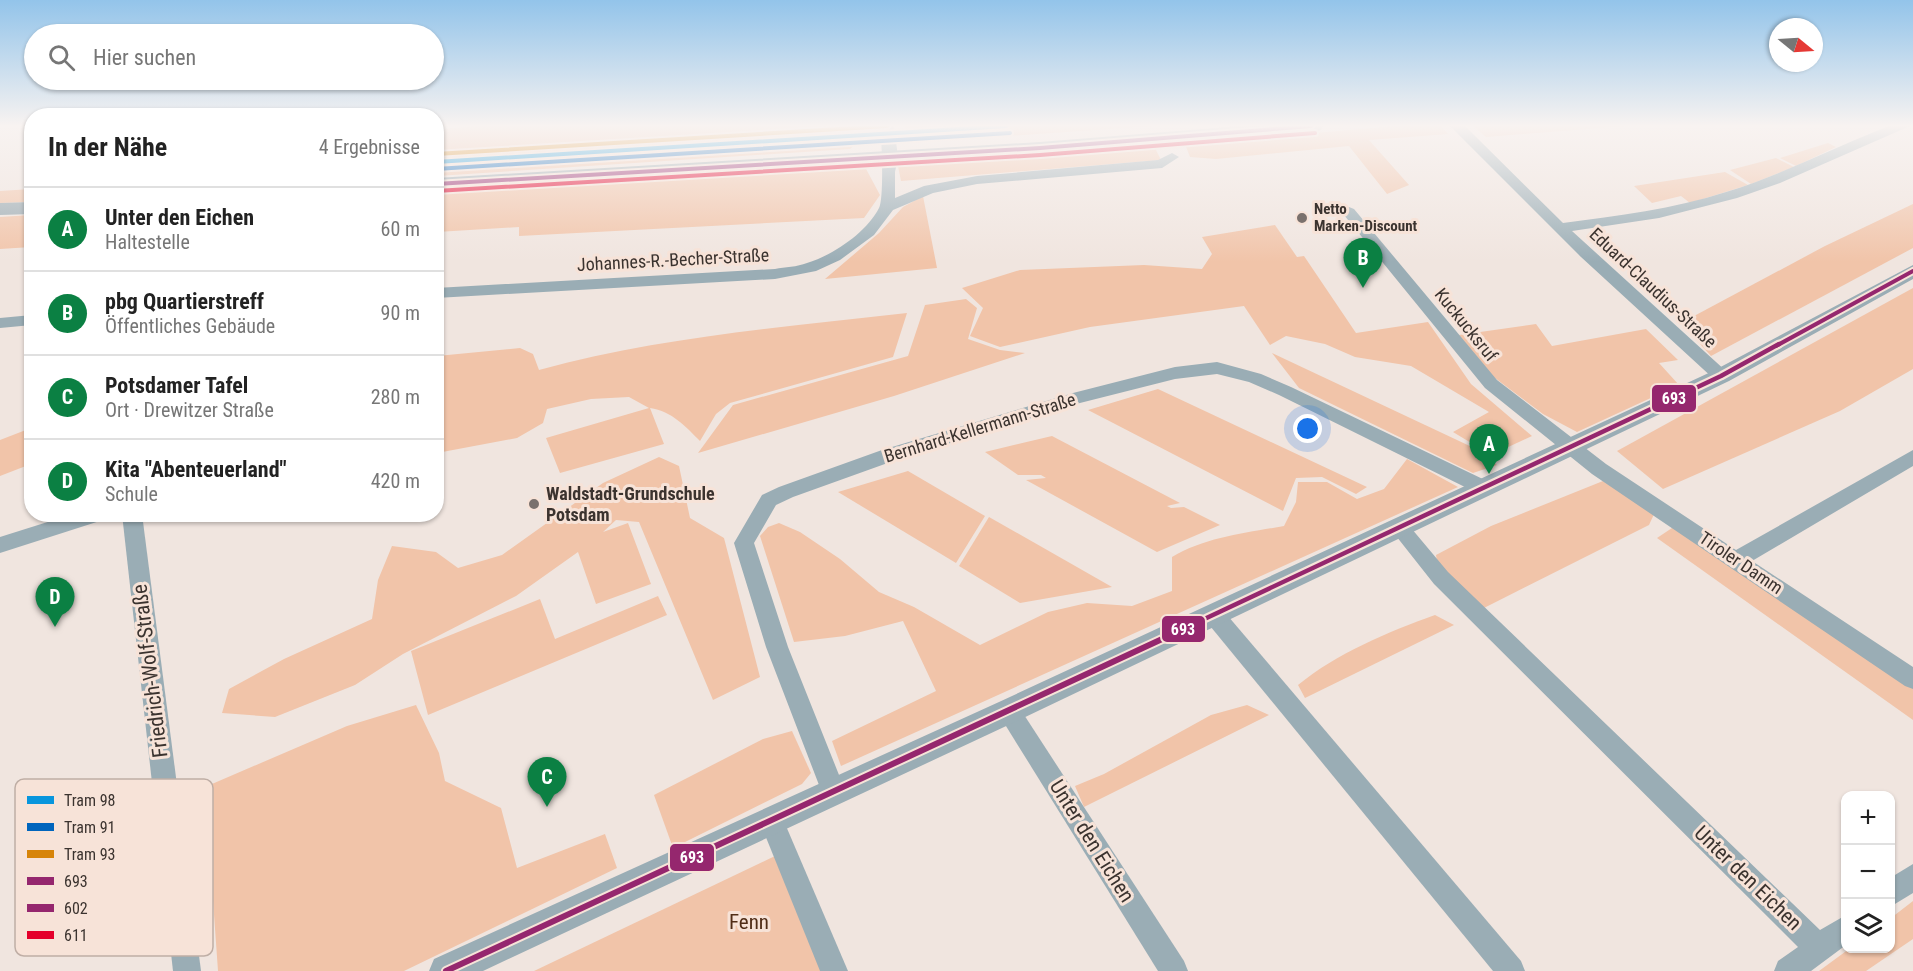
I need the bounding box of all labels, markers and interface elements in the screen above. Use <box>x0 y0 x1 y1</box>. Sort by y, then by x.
north arrow <box>1769 18 1823 72</box>
search box <box>24 24 444 90</box>
icon: search <box>45 41 78 74</box>
text: Hier suchen <box>93 45 196 70</box>
text: In der Nähe <box>48 132 167 162</box>
text: 4 Ergebnisse <box>319 135 420 159</box>
place label: Netto Marken-Discount <box>1314 200 1418 235</box>
text: Unter den Eichen <box>105 205 254 230</box>
marker: Netto Marken-Discount <box>1295 211 1309 225</box>
text: A <box>62 217 73 241</box>
text: 60 m <box>381 217 420 241</box>
street label: Eduard-Claudius-Straße <box>1585 223 1721 352</box>
text: Haltestelle <box>105 230 190 254</box>
pin: B <box>1344 238 1382 288</box>
street label: Johannes-R.-Becher-Straße <box>576 244 770 275</box>
street label: Kuckucksruf <box>1431 284 1502 366</box>
text: pbg Quartierstreff <box>105 289 264 314</box>
text: B <box>62 301 73 325</box>
text: 90 m <box>381 301 420 325</box>
text: Öffentliches Gebäude <box>105 314 275 338</box>
text: Potsdamer Tafel <box>105 373 248 398</box>
line badge: 693 <box>1651 384 1697 413</box>
text: C <box>62 385 73 409</box>
text: 280 m <box>371 385 420 409</box>
street label: Bernhard-Kellermann-Straße <box>882 388 1078 467</box>
text: 693 <box>1662 389 1686 408</box>
text: Ort · Drewitzer Straße <box>105 398 274 422</box>
your location <box>1293 414 1322 443</box>
pin: A <box>1470 424 1508 474</box>
text: Kita "Abenteuerland" <box>105 457 287 482</box>
text: D <box>62 469 73 493</box>
text: 420 m <box>371 469 420 493</box>
text: Schule <box>105 482 158 506</box>
place label: Waldstadt-Grundschule Potsdam <box>546 483 715 525</box>
marker: Waldstadt-Grundschule Potsdam <box>527 497 541 511</box>
street label: Tiroler Damm <box>1696 527 1787 598</box>
pin: D <box>36 578 74 627</box>
street label: Friedrich-Wolf-Straße <box>127 583 173 759</box>
line badge: 693 <box>1161 615 1206 643</box>
text: 693 <box>1171 620 1195 639</box>
pin: C <box>528 758 566 807</box>
street label: Unter den Eichen <box>1045 775 1139 907</box>
legend <box>15 779 213 956</box>
text: Tram 98 <box>64 791 115 810</box>
map controls <box>1841 791 1895 953</box>
button: + <box>1841 791 1895 845</box>
text: Tram 91 <box>64 818 115 837</box>
street label: Unter den Eichen <box>1689 821 1807 935</box>
line badge: 693 <box>669 843 715 872</box>
text: Tram 93 <box>64 845 115 864</box>
button: − <box>1841 845 1895 899</box>
text: 693 <box>680 848 704 867</box>
text: 693 <box>64 872 88 891</box>
text: 602 <box>64 899 88 918</box>
button: layers <box>1841 899 1895 953</box>
park label: Fenn <box>729 910 769 934</box>
text: 611 <box>64 926 88 945</box>

